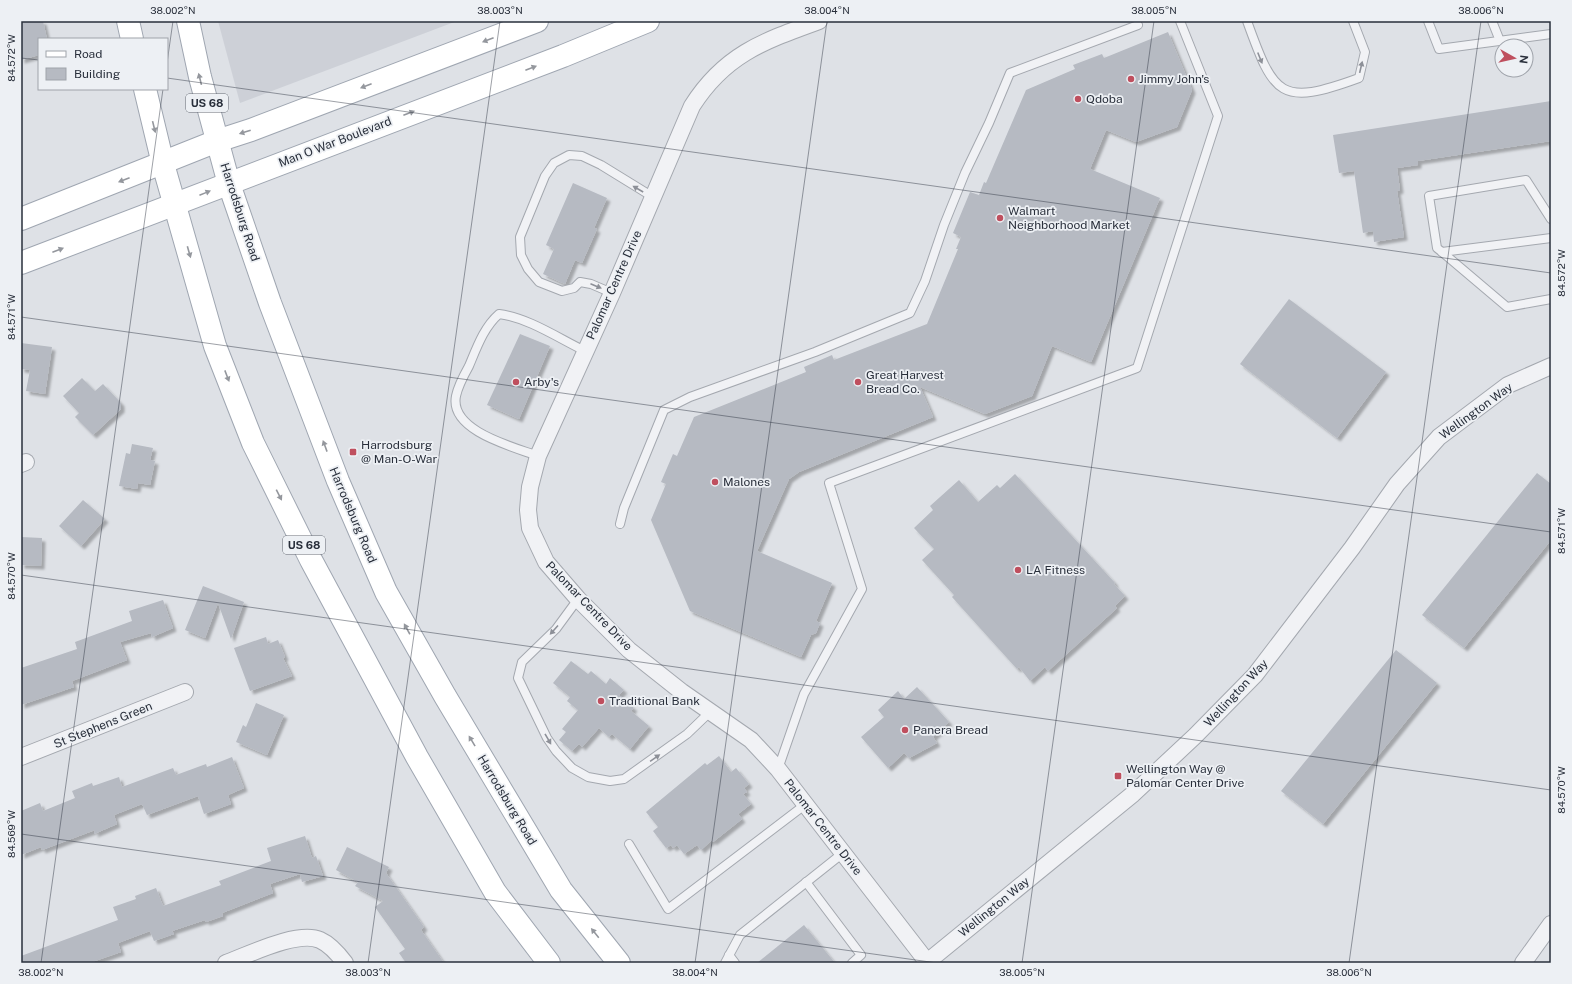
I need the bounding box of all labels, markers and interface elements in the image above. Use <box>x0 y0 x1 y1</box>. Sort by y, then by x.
text: 38.002°N <box>150 4 196 16</box>
text: 38.003°N <box>477 4 523 16</box>
text: 38.004°N <box>804 4 850 16</box>
text: 38.005°N <box>1131 4 1177 16</box>
text: 38.006°N <box>1458 4 1504 16</box>
text: 84.572°W <box>5 34 17 82</box>
one-way arrow <box>481 37 493 43</box>
legend <box>38 38 168 90</box>
north arrow <box>1494 38 1534 78</box>
text: Road <box>74 47 102 61</box>
one-way arrow <box>1258 52 1264 64</box>
text: N <box>1517 54 1530 64</box>
one-way arrow <box>1359 61 1365 73</box>
one-way arrow <box>525 64 537 70</box>
text: Building <box>74 67 120 81</box>
place label: Jimmy John's <box>1139 72 1209 86</box>
one-way arrow <box>197 73 203 85</box>
marker: Jimmy John's <box>1126 74 1136 84</box>
one-way arrow <box>360 84 372 90</box>
place label: Qdoba <box>1086 92 1123 106</box>
road number: US 68 <box>186 94 228 112</box>
marker: Qdoba <box>1073 94 1083 104</box>
one-way arrow <box>403 110 415 116</box>
street label: Man O War Boulevard <box>277 114 393 170</box>
one-way arrow <box>152 121 158 133</box>
one-way arrow <box>239 130 251 136</box>
street label: Harrodsburg Road <box>217 161 263 263</box>
one-way arrow <box>117 177 129 183</box>
one-way arrow <box>632 185 644 192</box>
one-way arrow <box>200 190 212 196</box>
place label: Walmart Neighborhood Market <box>1008 204 1130 232</box>
marker: Walmart Neighborhood Market <box>995 213 1005 223</box>
street label: Palomar Centre Drive <box>584 228 645 342</box>
one-way arrow <box>52 246 64 252</box>
one-way arrow <box>186 246 192 258</box>
text: 84.572°W <box>1555 249 1567 297</box>
one-way arrow <box>591 283 602 289</box>
text: 84.571°W <box>5 294 17 340</box>
place label: Great Harvest Bread Co. <box>866 368 944 396</box>
one-way arrow <box>224 371 230 383</box>
place label: Arby's <box>524 375 559 389</box>
marker: Arby's <box>511 377 521 387</box>
marker: Great Harvest Bread Co. <box>853 377 863 387</box>
street label: Wellington Way <box>1437 379 1516 442</box>
place label: Harrodsburg @ Man-O-War <box>361 438 437 466</box>
one-way arrow <box>322 440 328 452</box>
marker: Harrodsburg @ Man-O-War <box>348 447 358 457</box>
street label: Harrodsburg Road <box>327 465 379 565</box>
place label: Malones <box>723 475 770 489</box>
marker: Malones <box>710 477 720 487</box>
one-way arrow <box>276 489 282 501</box>
text: 84.571°W <box>1555 508 1567 554</box>
road number: US 68 <box>283 536 325 554</box>
text: 84.570°W <box>5 552 17 600</box>
street label: Palomar Centre Drive <box>543 559 635 654</box>
place label: LA Fitness <box>1026 563 1085 577</box>
marker: LA Fitness <box>1013 565 1023 575</box>
one-way arrow <box>403 623 410 634</box>
one-way arrow <box>550 624 559 635</box>
street label: Wellington Way <box>1201 656 1271 730</box>
place label: Traditional Bank <box>609 694 700 708</box>
marker: Traditional Bank <box>596 696 606 706</box>
street label: St Stephens Green <box>52 699 154 751</box>
place label: Panera Bread <box>913 723 988 737</box>
marker: Panera Bread <box>900 725 910 735</box>
one-way arrow <box>545 733 552 745</box>
one-way arrow <box>468 736 476 746</box>
street label: Harrodsburg Road <box>475 752 539 848</box>
one-way arrow <box>649 754 660 762</box>
place label: Wellington Way @ Palomar Center Drive <box>1126 762 1244 790</box>
text: 84.570°W <box>1555 766 1567 814</box>
marker: Wellington Way @ Palomar Center Drive <box>1113 771 1123 781</box>
street label: Palomar Centre Drive <box>781 776 865 878</box>
text: 84.569°W <box>5 810 17 858</box>
street label: Wellington Way <box>956 874 1033 940</box>
one-way arrow <box>591 927 599 938</box>
text: 38.002°N <box>18 966 64 978</box>
text: 38.003°N <box>345 966 391 978</box>
text: 38.004°N <box>672 966 718 978</box>
text: 38.005°N <box>999 966 1045 978</box>
text: 38.006°N <box>1326 966 1372 978</box>

